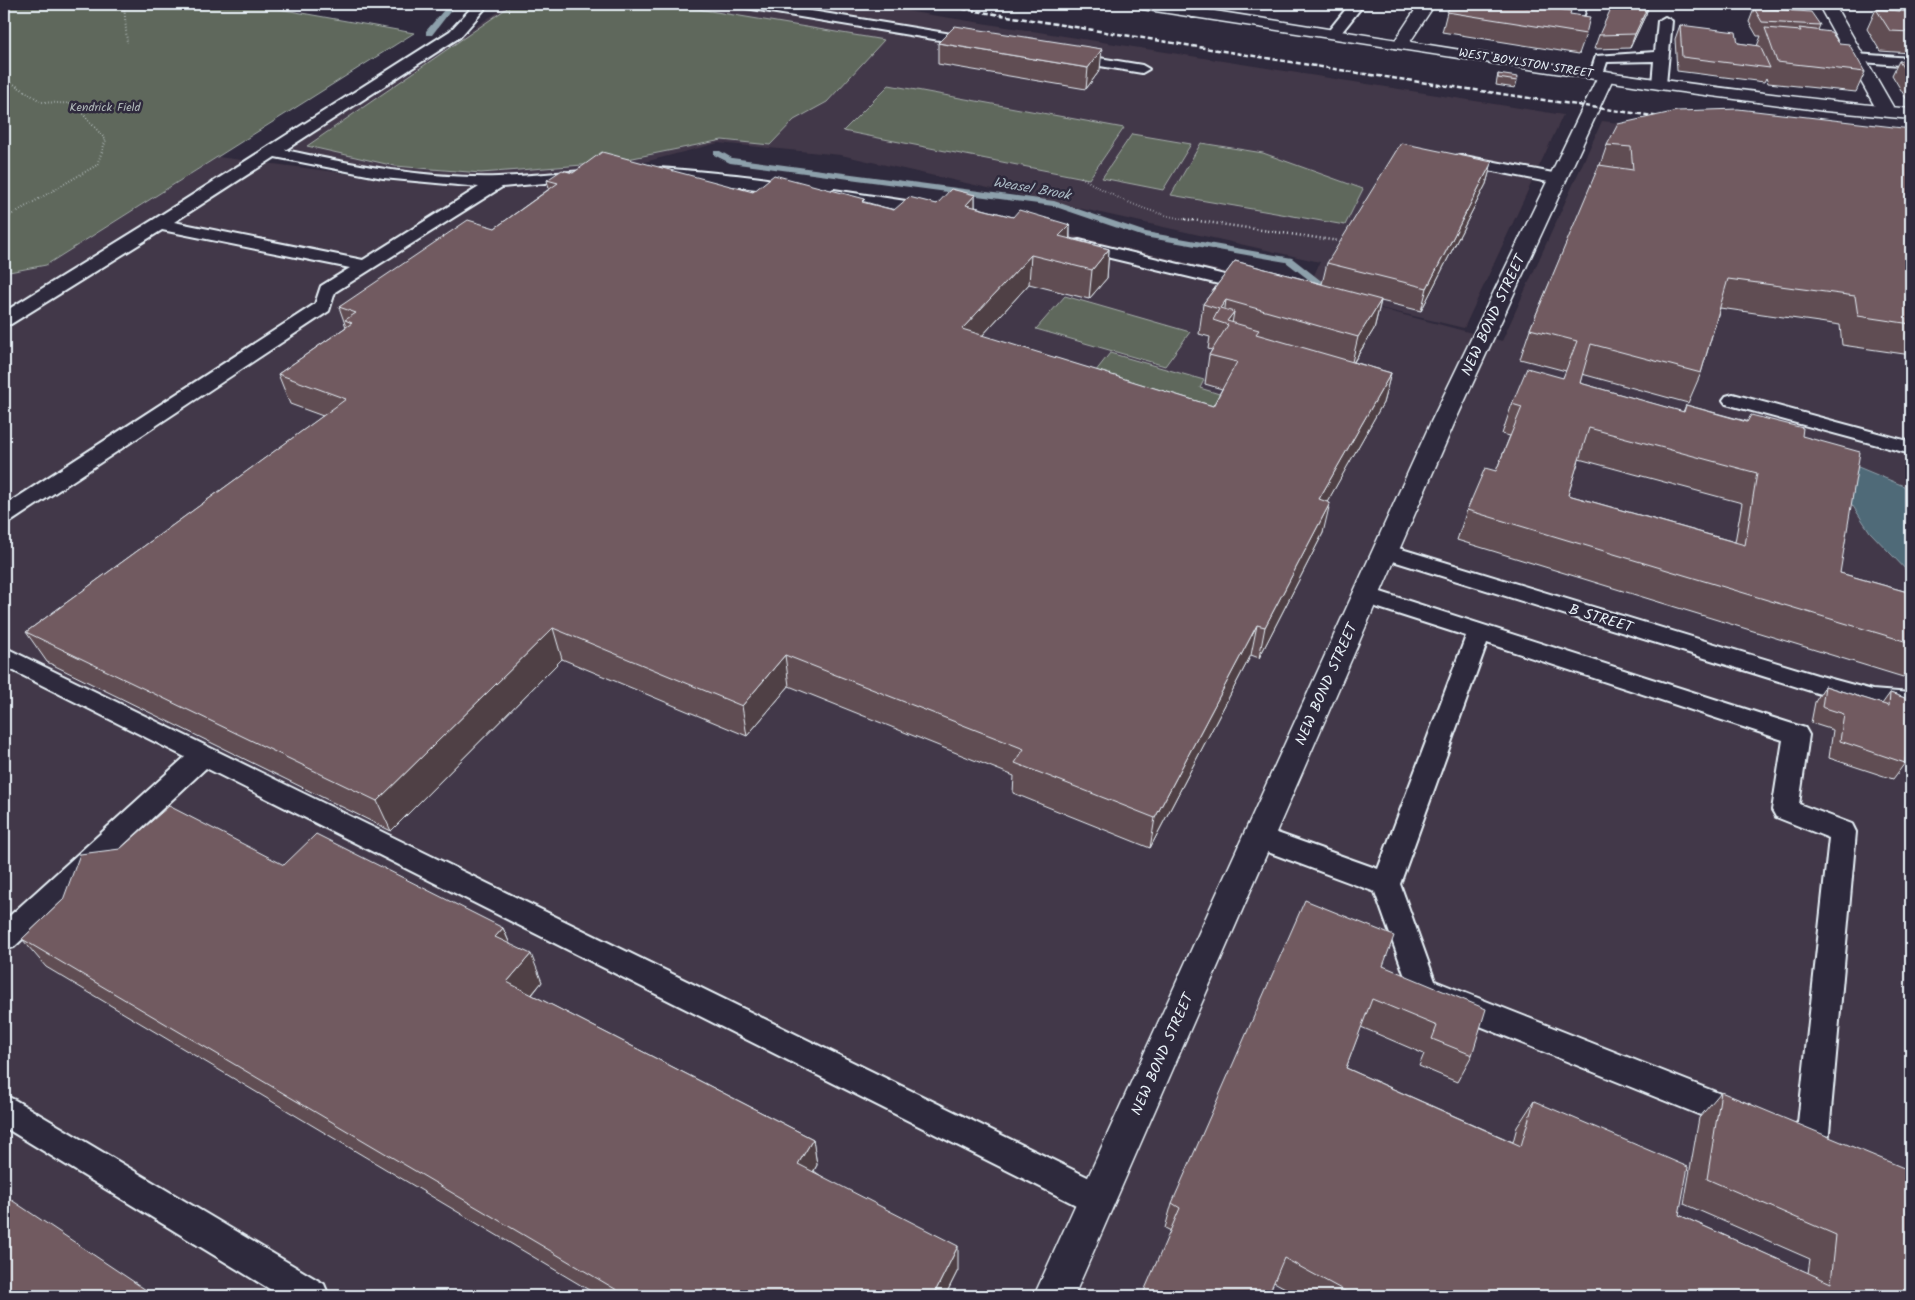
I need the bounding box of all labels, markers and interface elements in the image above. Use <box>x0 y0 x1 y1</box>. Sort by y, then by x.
street label: WEST BOYLSTON STREET <box>1457 43 1596 84</box>
park label: Kendrick Field <box>70 98 141 117</box>
water label: Weasel Brook <box>992 171 1074 207</box>
street label: NEW BOND STREET <box>1455 249 1533 380</box>
street label: B STREET <box>1566 598 1638 641</box>
street label: NEW BOND STREET <box>1289 618 1365 749</box>
street label: NEW BOND STREET <box>1125 988 1201 1119</box>

